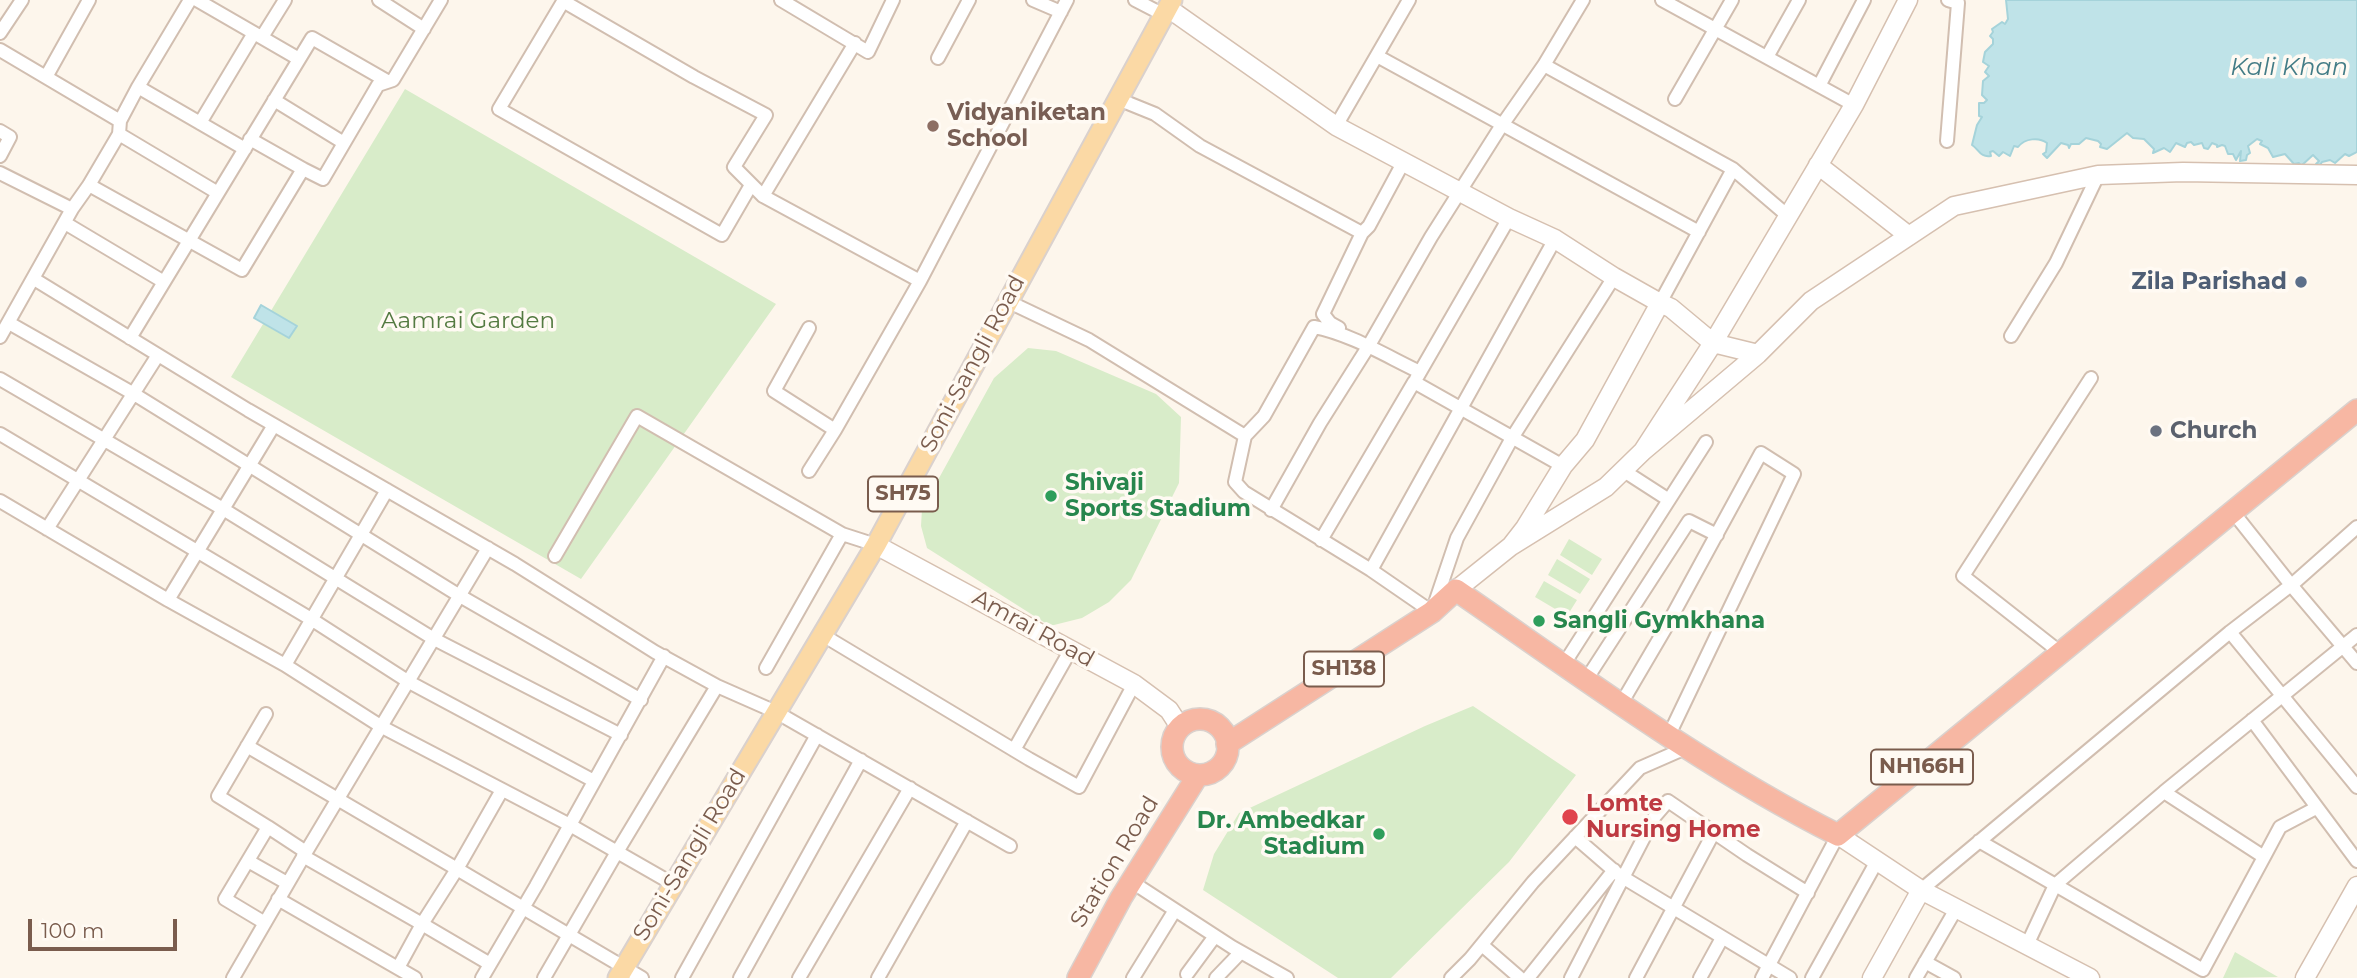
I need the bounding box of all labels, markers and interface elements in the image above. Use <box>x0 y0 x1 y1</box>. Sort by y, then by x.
water label: Kali Khan <box>2230 54 2348 82</box>
place label: Vidyaniketan School <box>947 99 1106 153</box>
marker: Vidyaniketan School <box>925 118 941 134</box>
place label: Zila Parishad <box>2131 268 2287 296</box>
street label: Soni-Sangli Road <box>915 271 1031 457</box>
marker: Zila Parishad <box>2293 274 2309 290</box>
park label: Aamrai Garden <box>381 307 555 335</box>
place label: Church <box>2170 417 2257 445</box>
marker: Church <box>2148 423 2164 439</box>
place label: Shivaji Sports Stadium <box>1065 469 1251 523</box>
road number: SH75 <box>868 476 938 512</box>
marker: Shivaji Sports Stadium <box>1043 488 1059 504</box>
street label: Amrai Road <box>967 584 1099 674</box>
place label: Sangli Gymkhana <box>1553 607 1765 635</box>
marker: Sangli Gymkhana <box>1531 613 1547 629</box>
road number: SH138 <box>1304 652 1384 686</box>
road number: NH166H <box>1871 750 1973 784</box>
street label: Soni-Sangli Road <box>628 764 752 946</box>
place label: Lomte Nursing Home <box>1586 790 1760 844</box>
street label: Station Road <box>1065 791 1165 933</box>
place label: Dr. Ambedkar Stadium <box>1197 807 1365 861</box>
marker: Lomte Nursing Home <box>1560 807 1580 827</box>
marker: Dr. Ambedkar Stadium <box>1371 826 1387 842</box>
scale bar <box>32 904 180 948</box>
text: 100 m <box>41 918 104 943</box>

